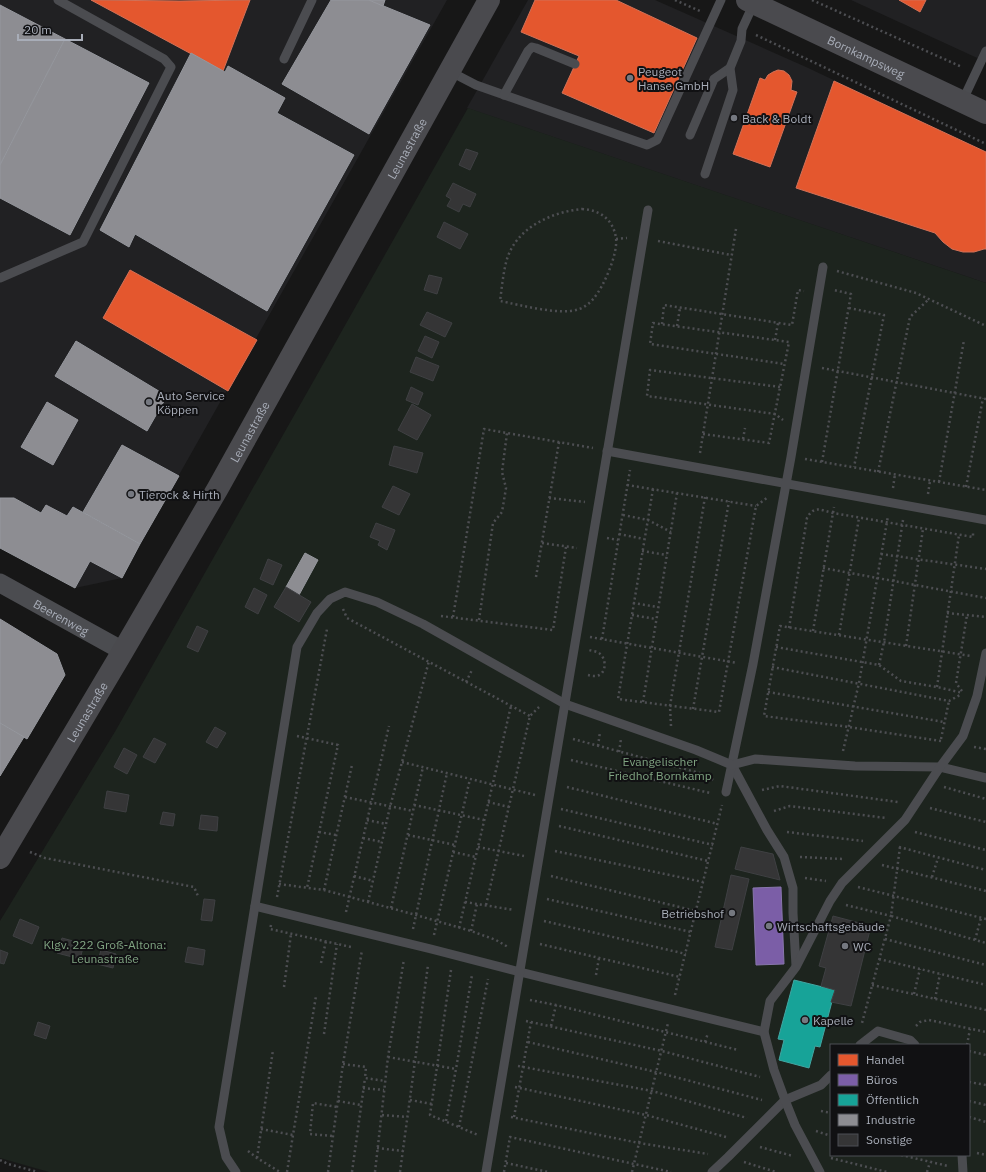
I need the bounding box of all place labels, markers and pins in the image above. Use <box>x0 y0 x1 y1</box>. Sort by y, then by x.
place label: Peugeot Hanse GmbH <box>638 64 709 93</box>
marker: Peugeot Hanse GmbH <box>625 73 635 83</box>
place label: Back & Boldt <box>742 111 812 126</box>
marker: Back & Boldt <box>729 113 739 123</box>
place label: Auto Service Köppen <box>157 388 225 417</box>
marker: Auto Service Köppen <box>144 397 154 407</box>
place label: Tierock & Hirth <box>139 487 220 502</box>
marker: Tierock & Hirth <box>126 489 136 499</box>
place label: Betriebshof <box>661 906 724 921</box>
marker: Betriebshof <box>727 908 737 918</box>
place label: Wirtschaftsgebäude <box>777 919 885 934</box>
marker: Wirtschaftsgebäude <box>764 921 774 931</box>
place label: WC <box>853 939 872 954</box>
marker: WC <box>840 941 850 951</box>
place label: Kapelle <box>813 1013 854 1028</box>
marker: Kapelle <box>800 1015 810 1025</box>

